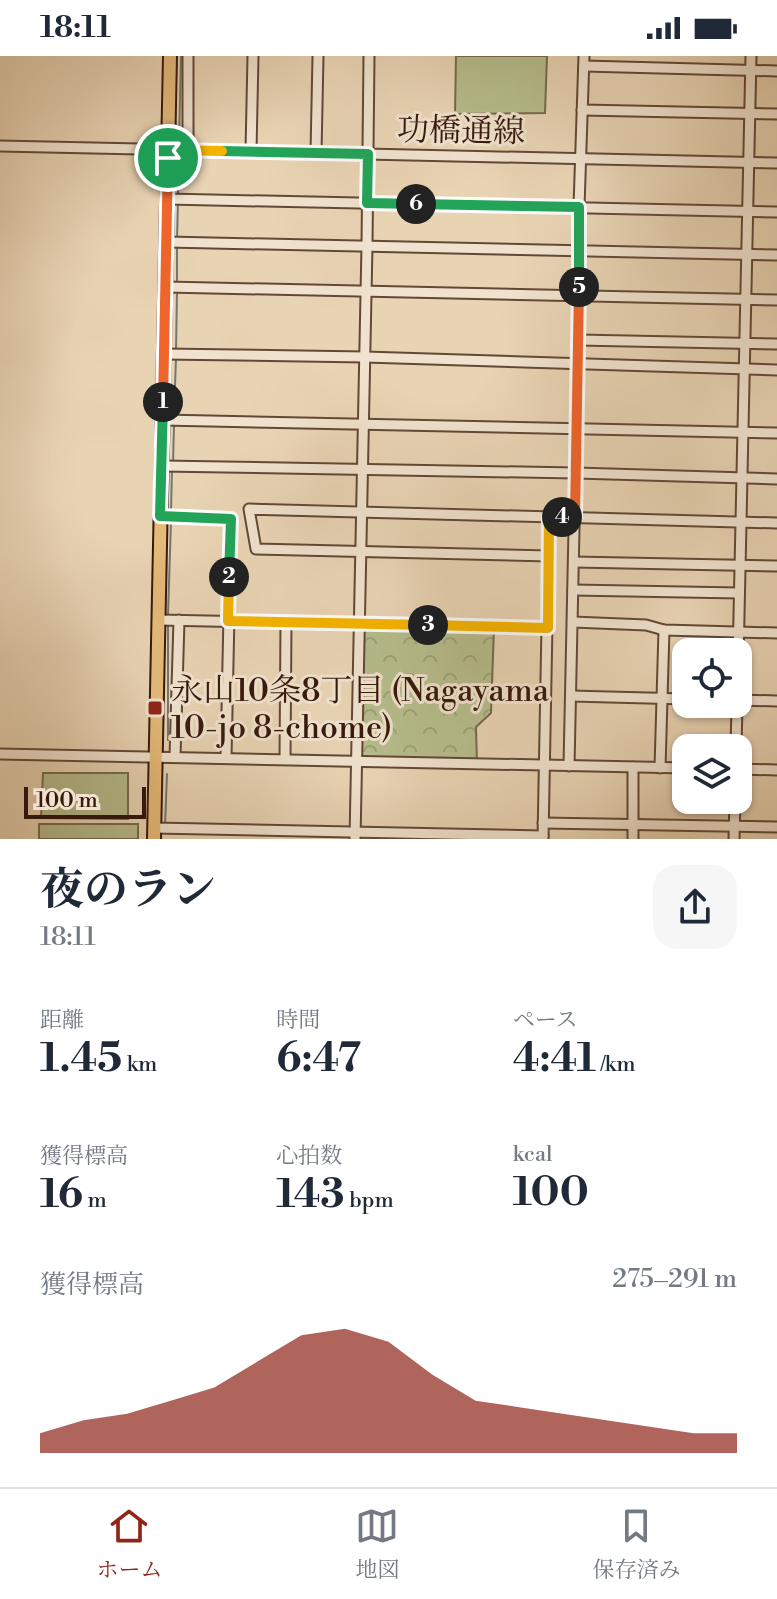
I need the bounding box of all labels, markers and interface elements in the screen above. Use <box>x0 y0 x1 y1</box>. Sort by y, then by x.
text: 18:11 <box>40 9 111 47</box>
street label: 功橋通線 <box>397 110 525 152</box>
pin <box>134 124 202 192</box>
icon: arrive <box>146 136 190 180</box>
pin: 6 <box>396 184 436 224</box>
text: 6 <box>409 190 423 217</box>
pin: 5 <box>559 267 599 307</box>
text: 5 <box>572 273 586 300</box>
pin: 1 <box>143 382 183 422</box>
text: 1 <box>158 388 168 415</box>
pin: 4 <box>542 497 582 537</box>
text: 4 <box>555 503 569 530</box>
pin: 2 <box>209 557 249 597</box>
text: 2 <box>222 563 236 590</box>
pin: 3 <box>408 605 448 645</box>
text: 3 <box>421 611 435 638</box>
map controls <box>672 638 752 814</box>
button: locate <box>672 638 752 718</box>
place label: 永山10条8丁目 (Nagayama 10-jo 8-chome) <box>171 671 550 748</box>
marker: 永山10条8丁目 (Nagayama 10-jo 8-chome) <box>146 699 164 717</box>
button: layers <box>672 734 752 814</box>
scale bar <box>24 783 146 819</box>
text: 100 m <box>36 787 98 814</box>
text: 夜のラン <box>40 863 216 918</box>
button: share <box>653 865 737 949</box>
text: 18:11 <box>40 921 96 953</box>
text: 距離 <box>40 1007 84 1034</box>
text: 時間 <box>276 1007 320 1034</box>
text: ペース <box>513 1007 578 1034</box>
text: 1.45 <box>40 1034 122 1084</box>
text: 6:47 <box>276 1034 361 1084</box>
text: 4:41 <box>513 1034 596 1084</box>
text: km <box>122 1051 157 1078</box>
text: /km <box>596 1051 635 1078</box>
text: kcal <box>513 1141 553 1168</box>
text: 獲得標高 <box>40 1143 128 1170</box>
text: 心拍数 <box>276 1143 342 1170</box>
text: 100 <box>513 1168 589 1218</box>
text: 16 <box>40 1170 83 1220</box>
text: 143 <box>276 1170 345 1220</box>
text: m <box>83 1187 107 1214</box>
text: bpm <box>345 1187 394 1214</box>
text: 275–291 m <box>612 1263 737 1295</box>
text: 獲得標高 <box>40 1269 144 1301</box>
tab: ホーム <box>96 1504 163 1584</box>
tab: 地図 <box>355 1504 400 1584</box>
tab: 保存済み <box>592 1504 681 1584</box>

